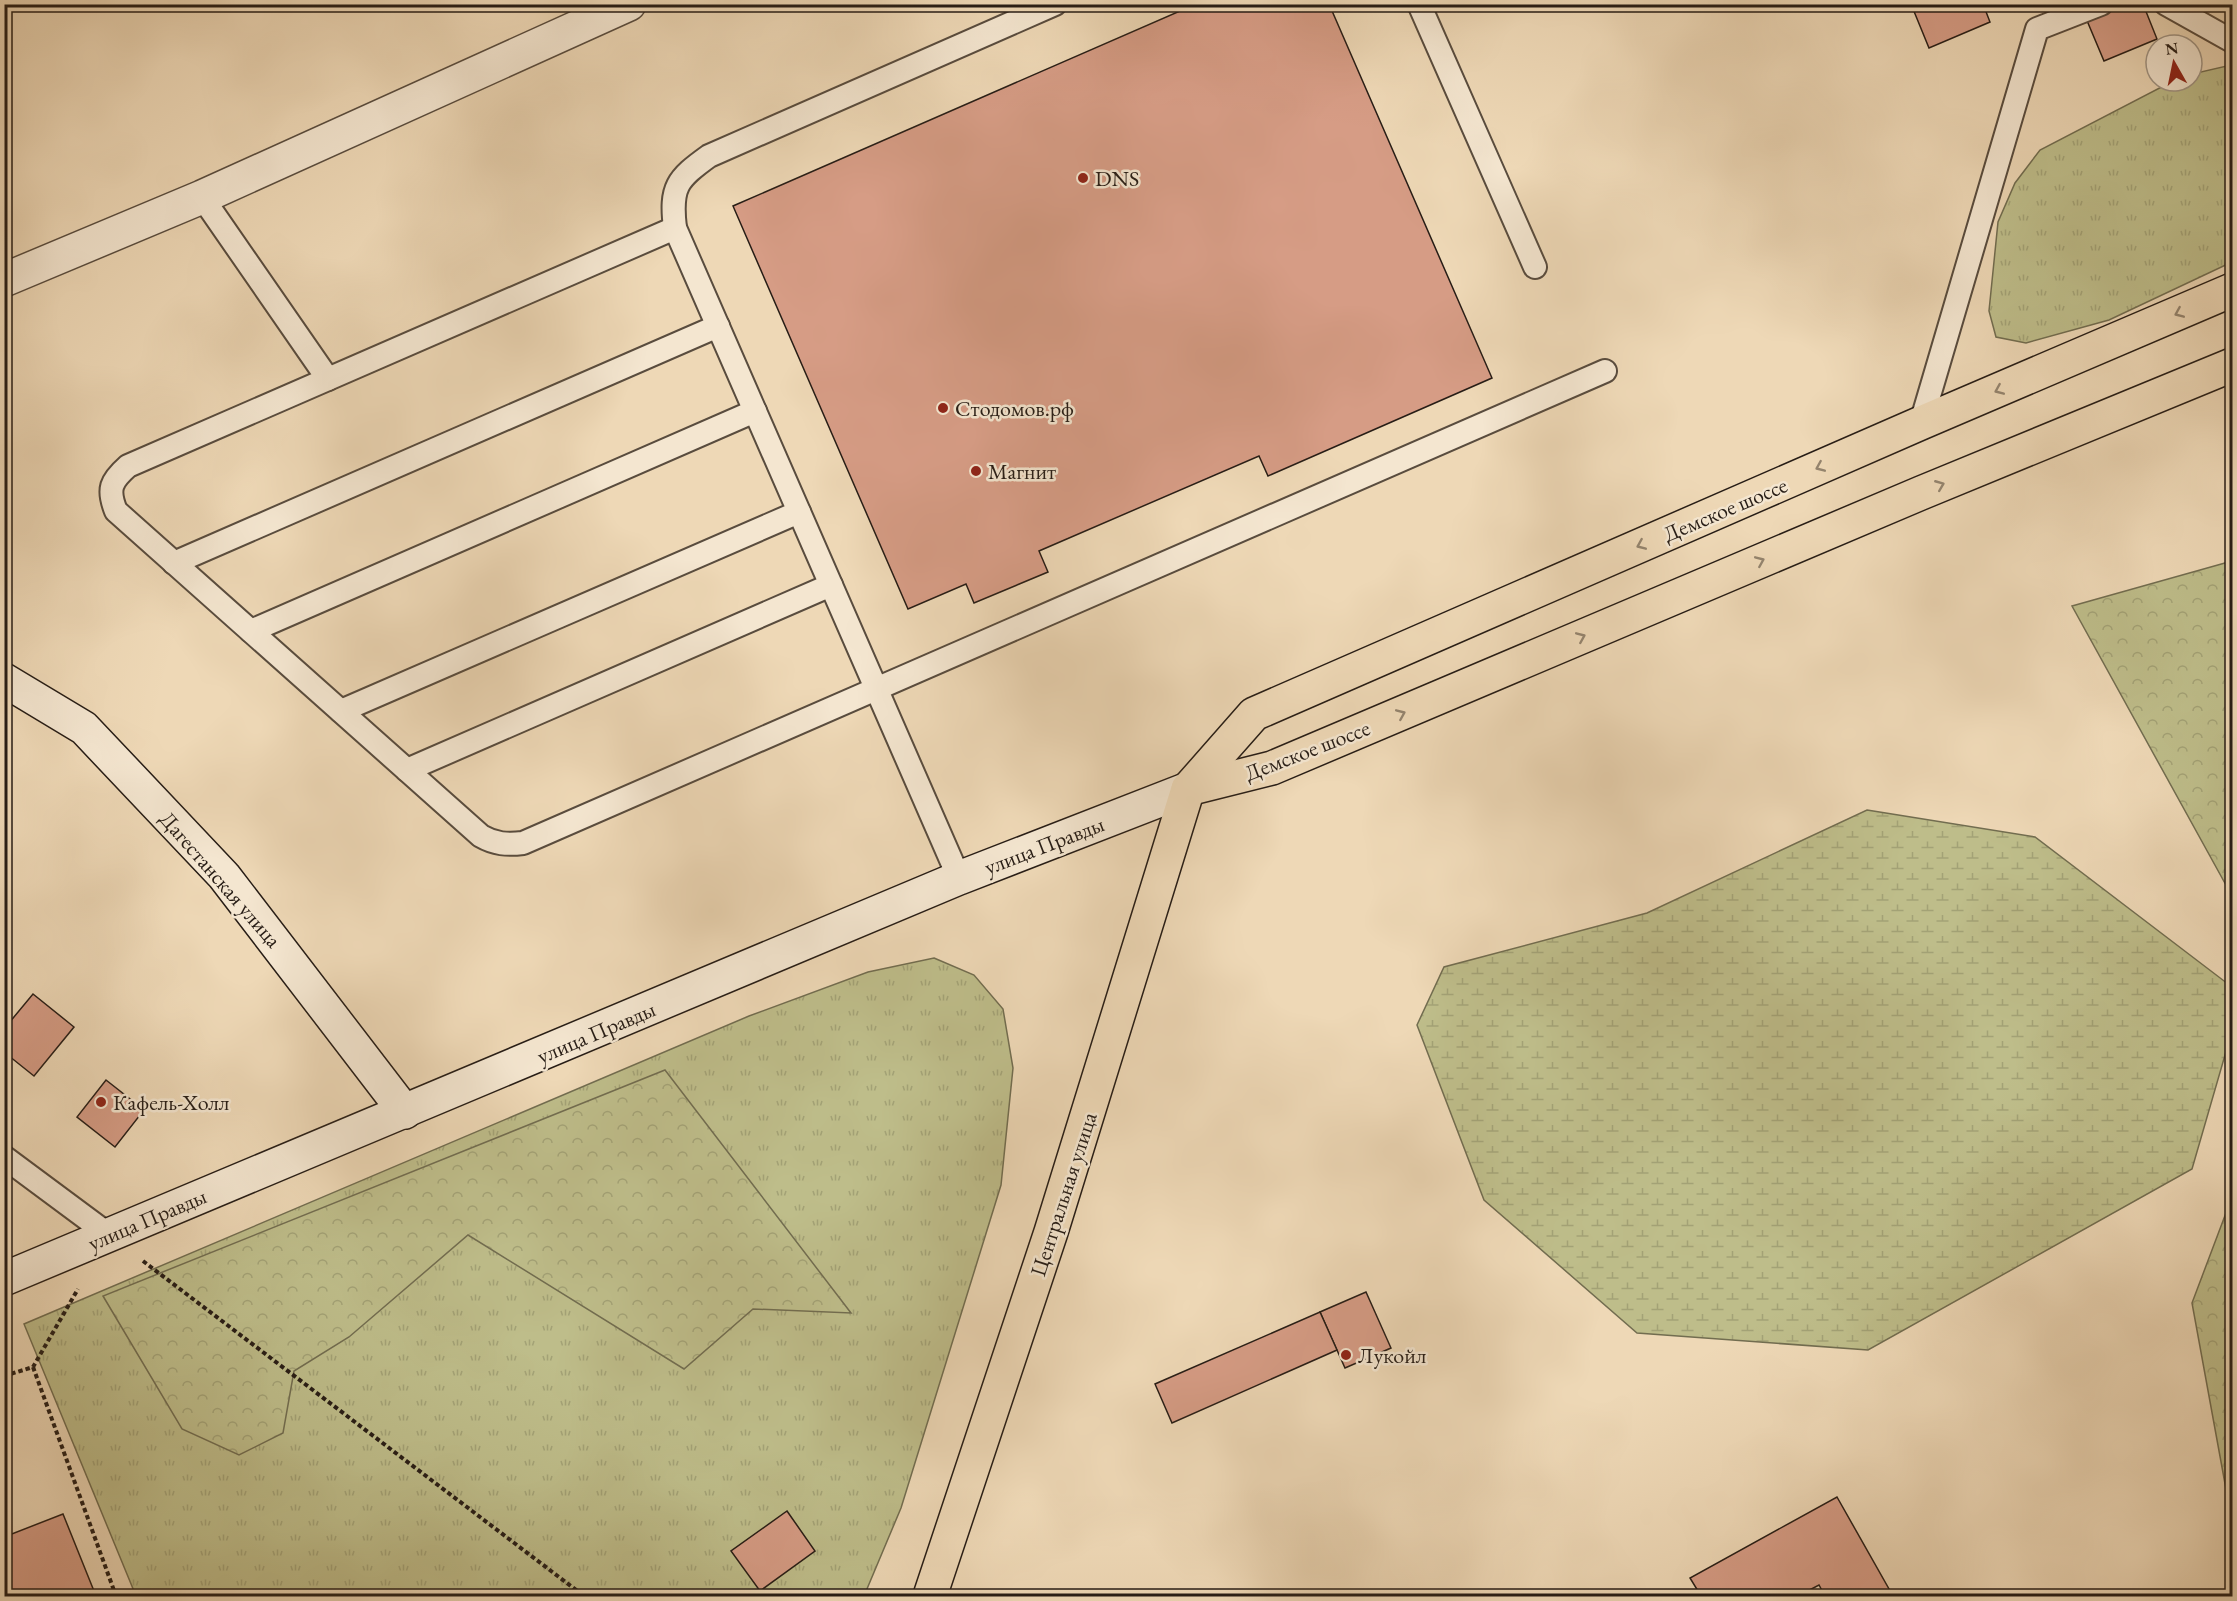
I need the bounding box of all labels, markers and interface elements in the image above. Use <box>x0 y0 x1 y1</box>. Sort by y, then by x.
north arrow <box>2144 33 2204 93</box>
text: N <box>2164 37 2180 60</box>
place label: DNS <box>1095 164 1139 193</box>
marker: DNS <box>1076 171 1090 185</box>
one-way arrow <box>2174 306 2185 318</box>
one-way arrow <box>1995 383 2006 395</box>
place label: Стодомов.рф <box>955 394 1074 423</box>
marker: Стодомов.рф <box>936 401 950 415</box>
place label: Магнит <box>988 457 1056 486</box>
one-way arrow <box>1816 460 1827 472</box>
marker: Магнит <box>969 464 983 478</box>
street label: Демское шоссе <box>1659 470 1792 549</box>
one-way arrow <box>1934 480 1945 492</box>
one-way arrow <box>1637 538 1648 550</box>
one-way arrow <box>1754 556 1765 568</box>
one-way arrow <box>1575 633 1586 645</box>
one-way arrow <box>1395 709 1406 721</box>
street label: Демское шоссе <box>1240 713 1374 788</box>
street label: Дагестанская улица <box>153 805 288 954</box>
street label: улица Правды <box>980 809 1108 882</box>
street label: улица Правды <box>532 994 660 1070</box>
place label: Кафель-Холл <box>113 1088 230 1117</box>
marker: Кафель-Холл <box>94 1095 108 1109</box>
street label: Центральная улица <box>1023 1108 1104 1280</box>
street label: улица Правды <box>83 1181 211 1257</box>
place label: Лукойл <box>1358 1341 1427 1370</box>
marker: Лукойл <box>1339 1348 1353 1362</box>

